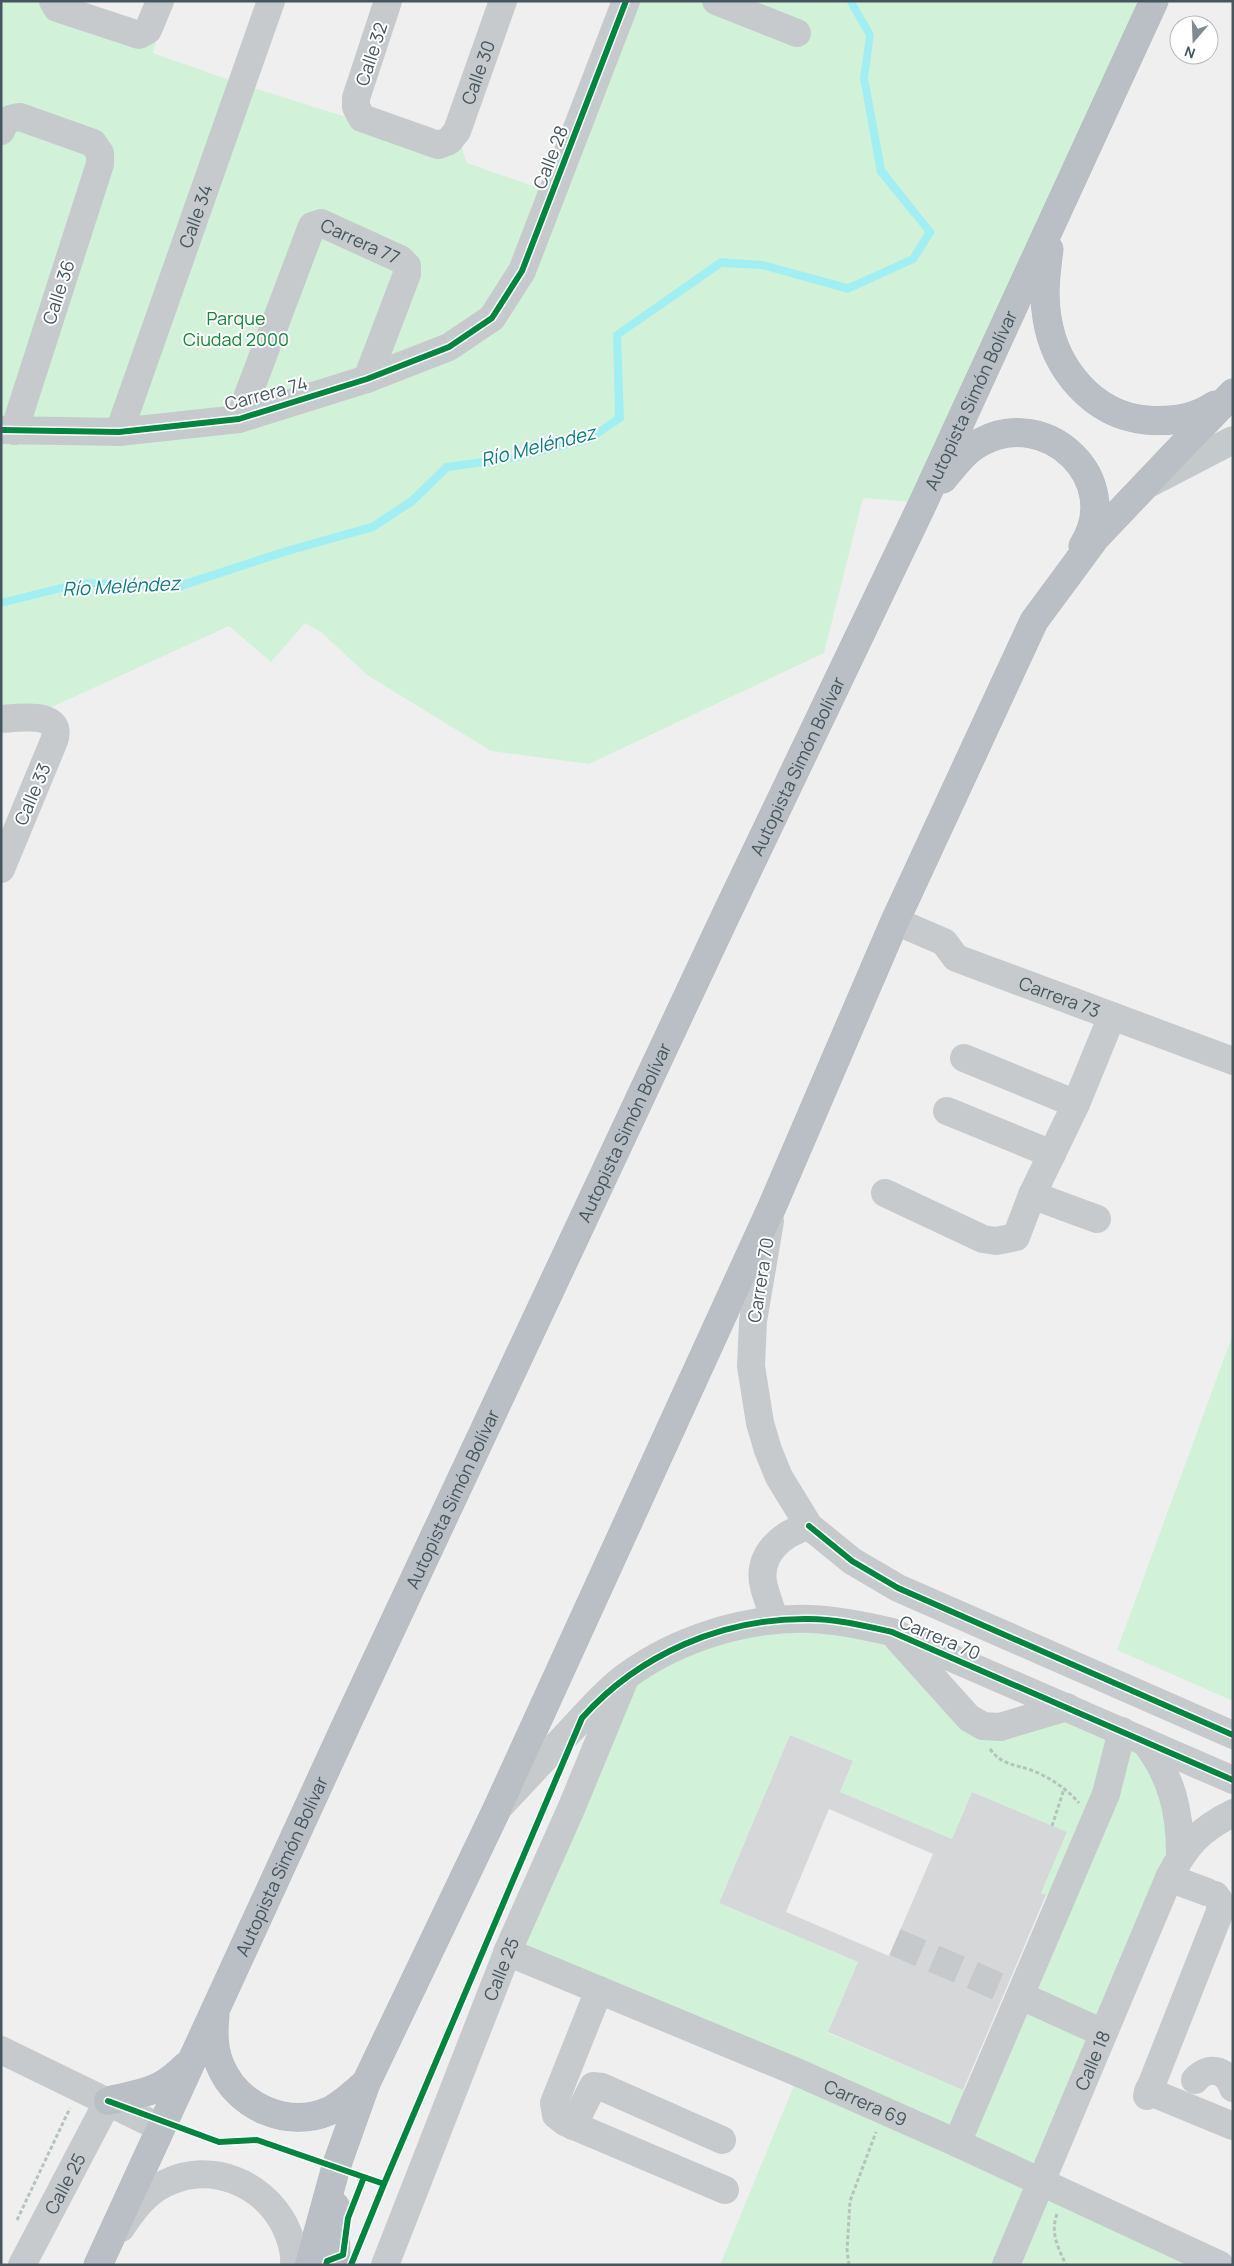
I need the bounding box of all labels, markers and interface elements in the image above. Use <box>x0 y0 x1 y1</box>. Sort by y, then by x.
north arrow <box>1169 15 1219 65</box>
street label: Calle 32 <box>349 19 393 89</box>
street label: Calle 30 <box>455 37 500 108</box>
text: N <box>1182 42 1197 63</box>
street label: Calle 28 <box>527 122 573 192</box>
street label: Calle 34 <box>173 181 217 251</box>
street label: Carrera 77 <box>317 212 404 269</box>
street label: Calle 36 <box>36 257 80 327</box>
park label: Parque Ciudad 2000 <box>183 306 289 351</box>
street label: Autopista Simón Bolívar <box>919 306 1022 494</box>
street label: Carrera 74 <box>222 370 310 416</box>
water label: Río Meléndez <box>478 419 600 473</box>
water label: Río Meléndez <box>62 570 182 602</box>
street label: Autopista Simón Bolívar <box>744 672 850 859</box>
street label: Calle 33 <box>8 759 56 829</box>
street label: Carrera 73 <box>1016 971 1104 1023</box>
street label: Autopista Simón Bolívar <box>572 1038 677 1226</box>
street label: Carrera 70 <box>741 1236 779 1324</box>
street label: Autopista Simón Bolívar <box>400 1405 505 1592</box>
street label: Carrera 70 <box>896 1609 984 1665</box>
street label: Autopista Simón Bolívar <box>230 1772 333 1960</box>
street label: Calle 25 <box>478 1933 524 2004</box>
street label: Calle 18 <box>1069 2027 1115 2094</box>
street label: Carrera 69 <box>821 2074 911 2131</box>
street label: Calle 25 <box>39 2149 91 2218</box>

